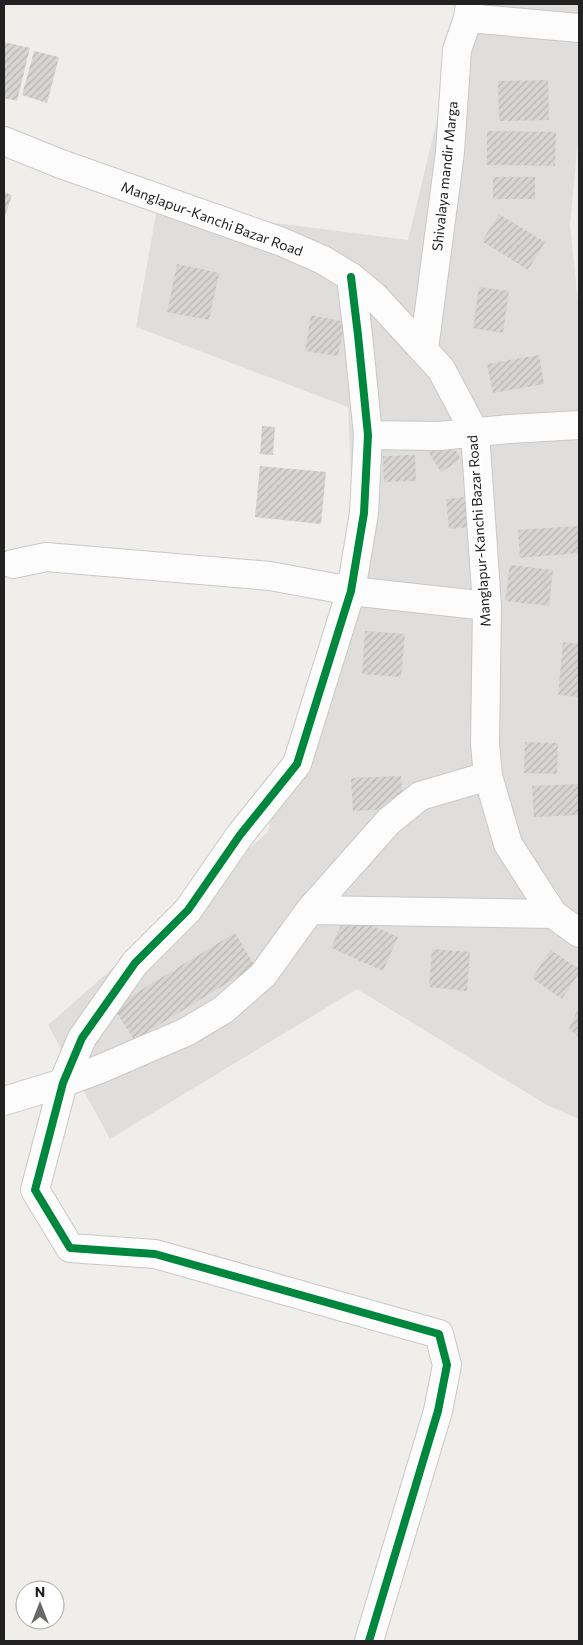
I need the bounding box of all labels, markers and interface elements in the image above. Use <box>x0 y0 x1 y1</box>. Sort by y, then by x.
street label: Shivalaya mandir Marga <box>428 100 461 252</box>
street label: Manglapur-Kanchi Bazar Road <box>119 178 305 259</box>
street label: Manglapur-Kanchi Bazar Road <box>463 435 494 628</box>
north arrow <box>15 1580 65 1630</box>
text: N <box>35 1583 45 1600</box>

